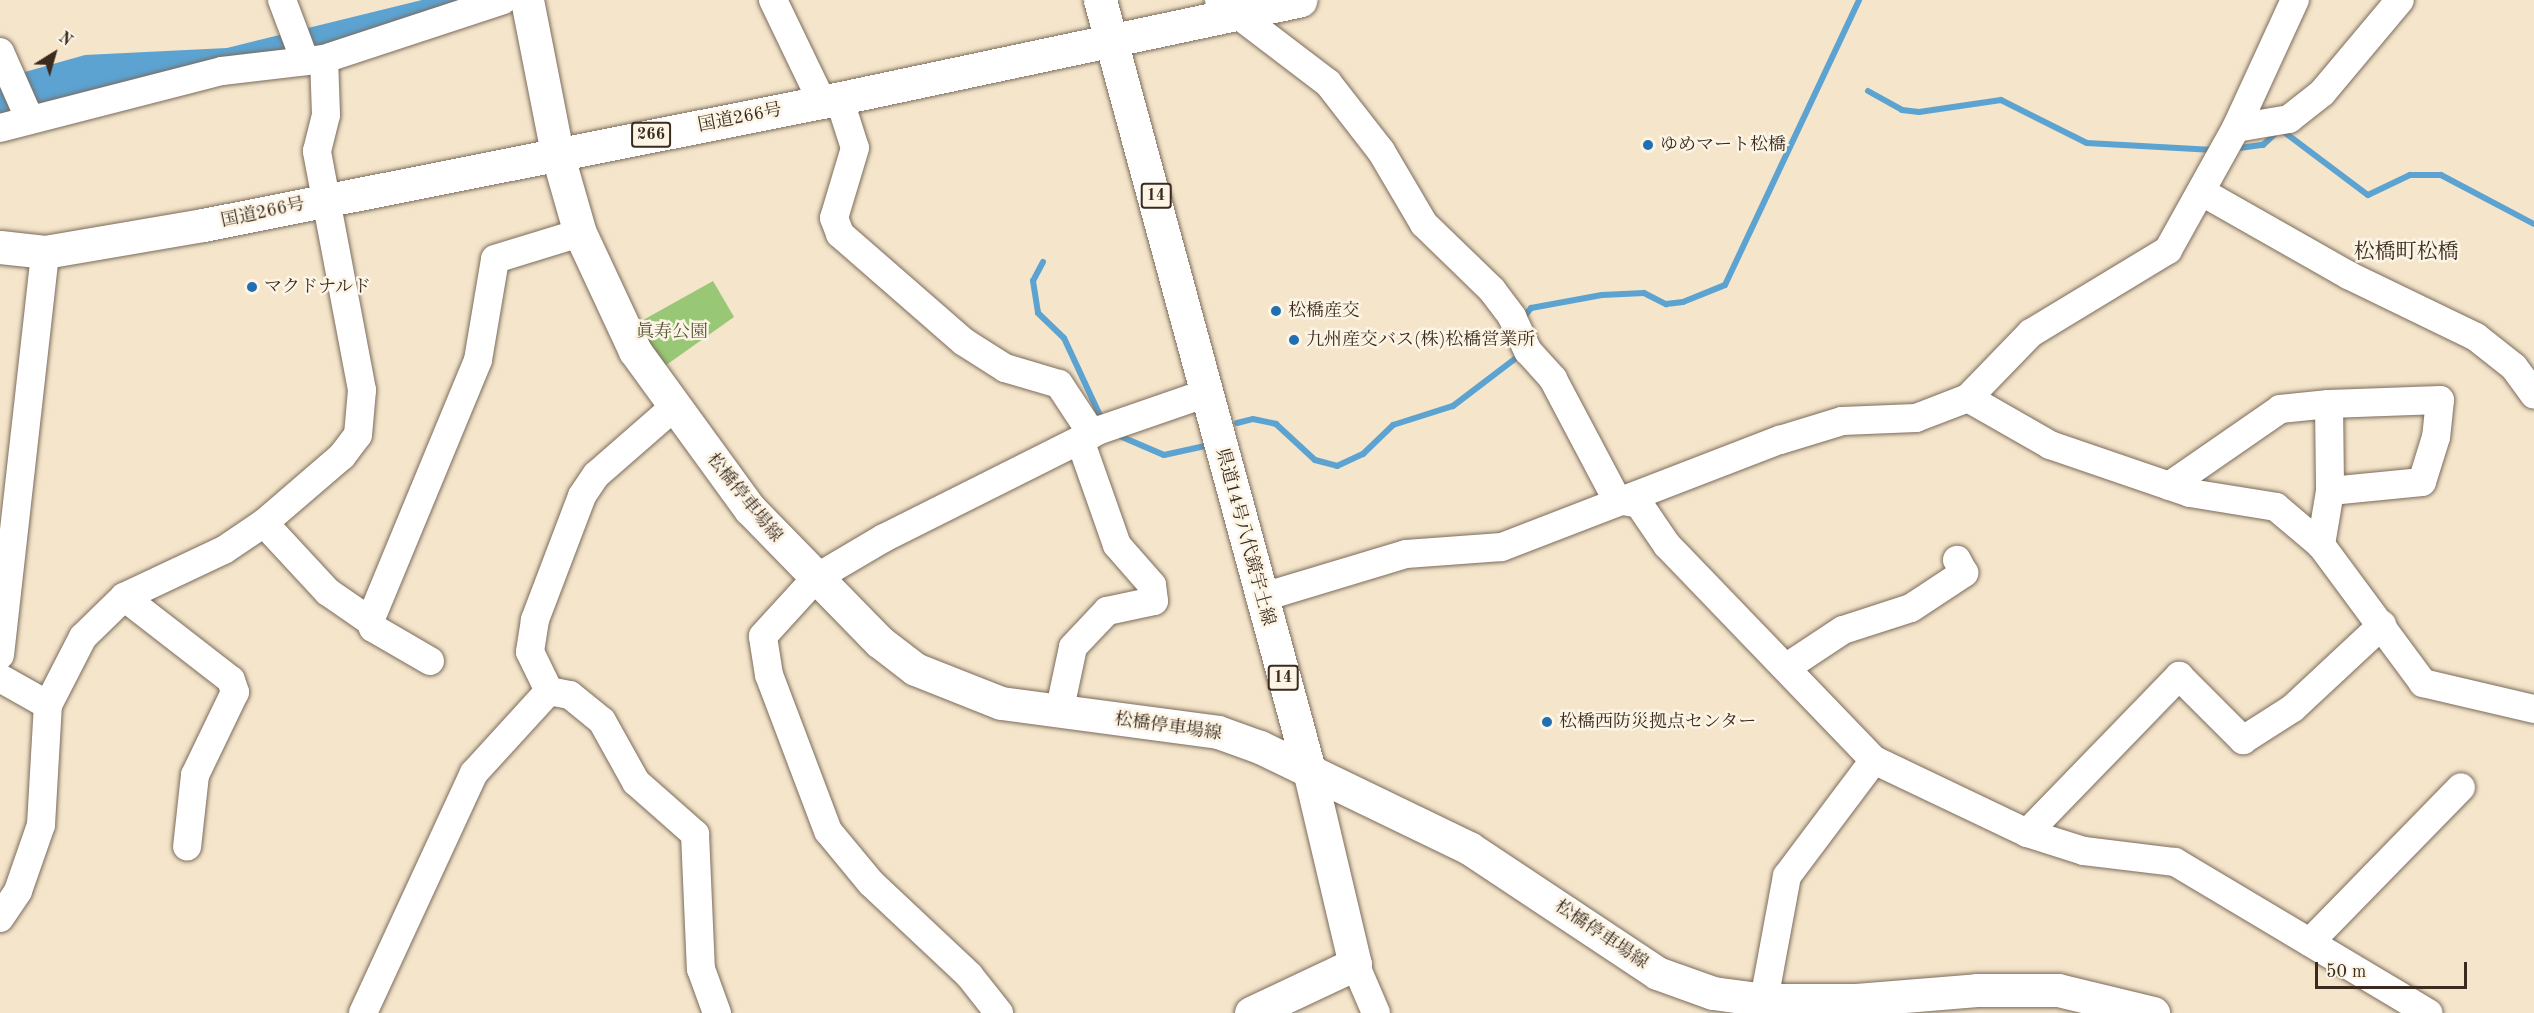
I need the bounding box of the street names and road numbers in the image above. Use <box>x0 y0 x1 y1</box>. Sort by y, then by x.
street label: 国道266号 <box>696 99 784 137</box>
road number: 266 <box>630 122 672 148</box>
road number: 14 <box>1140 183 1172 209</box>
street label: 国道266号 <box>219 194 307 232</box>
street label: 県道14号八代鏡宇土線 <box>1211 446 1279 628</box>
street label: 松橋停車場線 <box>702 449 786 547</box>
road number: 14 <box>1266 665 1300 691</box>
street label: 松橋停車場線 <box>1113 709 1223 745</box>
street label: 松橋停車場線 <box>1550 896 1652 974</box>

